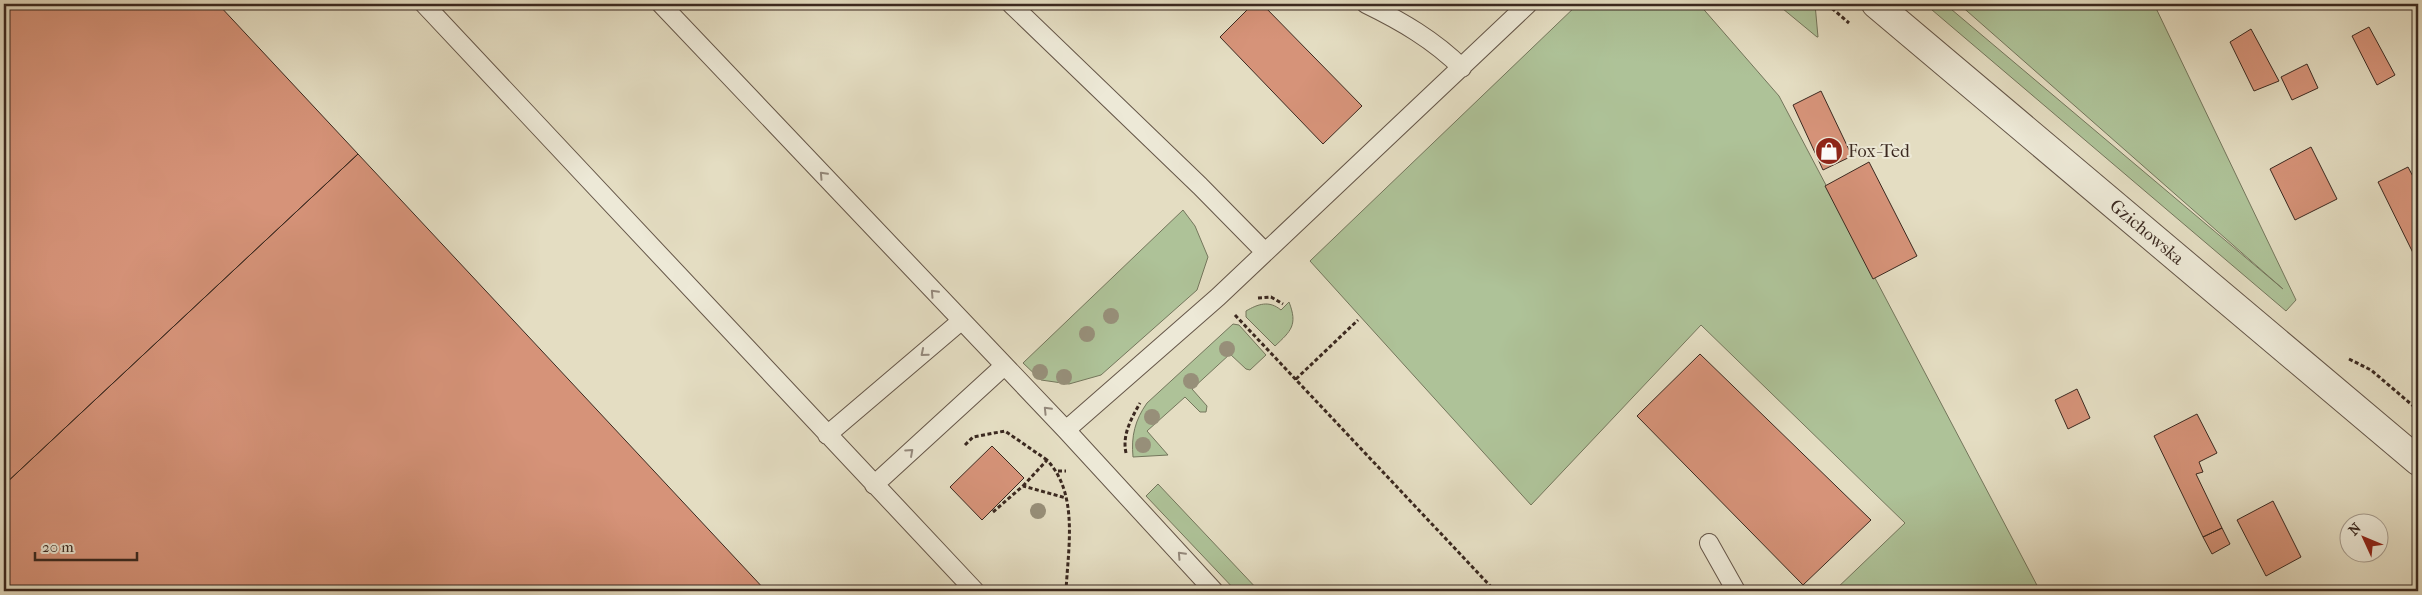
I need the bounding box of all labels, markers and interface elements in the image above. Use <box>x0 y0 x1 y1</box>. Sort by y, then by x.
shop icon: Fox-Ted <box>1814 136 1844 166</box>
place label: Fox-Ted <box>1848 141 1910 162</box>
one-way arrow <box>820 172 829 181</box>
street label: Gzichowska <box>2105 195 2188 270</box>
one-way arrow <box>931 290 940 299</box>
one-way arrow <box>921 347 930 355</box>
one-way arrow <box>1044 407 1053 416</box>
one-way arrow <box>904 449 913 458</box>
north arrow <box>2340 512 2390 562</box>
text: N <box>2345 519 2365 539</box>
scale bar <box>35 530 138 562</box>
text: 20 m <box>42 538 74 556</box>
one-way arrow <box>1178 552 1187 561</box>

